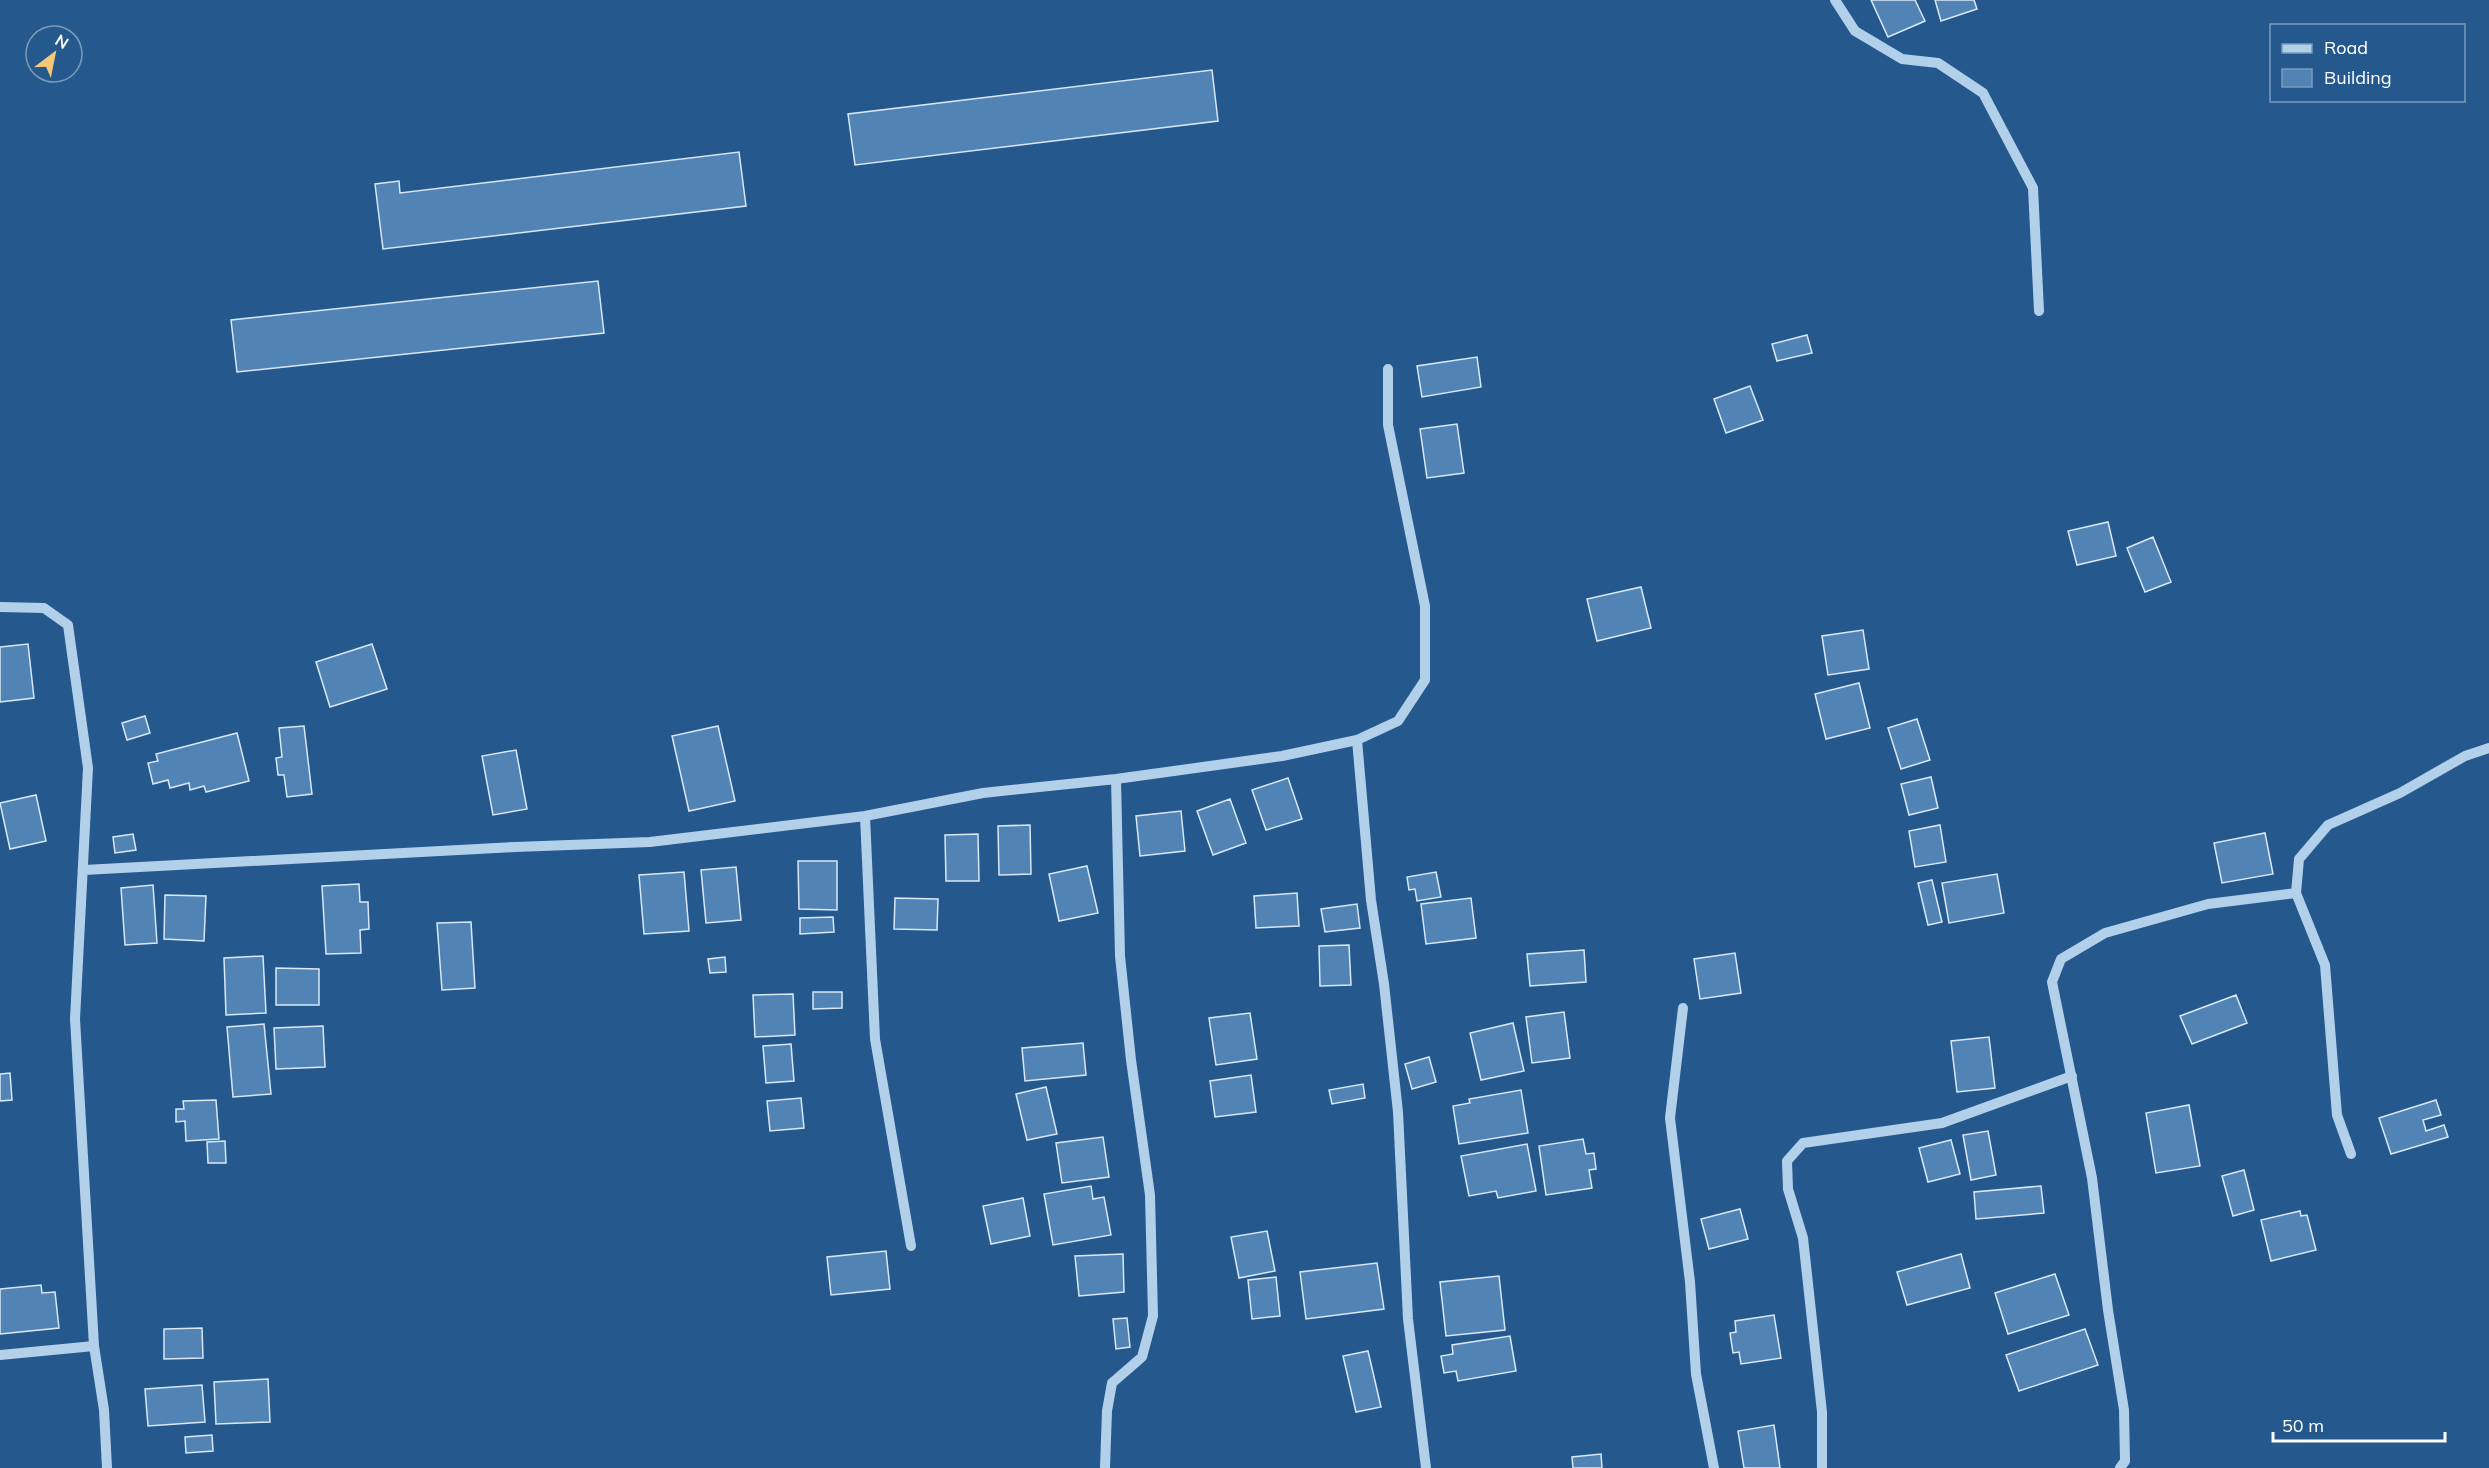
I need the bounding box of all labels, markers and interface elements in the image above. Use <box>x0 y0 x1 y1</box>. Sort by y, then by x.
north arrow <box>24 24 84 84</box>
legend <box>2270 24 2465 102</box>
text: N <box>52 30 72 53</box>
text: Road <box>2324 36 2368 59</box>
text: Building <box>2324 66 2392 89</box>
scale bar <box>2273 1405 2446 1443</box>
text: 50 m <box>2282 1414 2324 1437</box>

